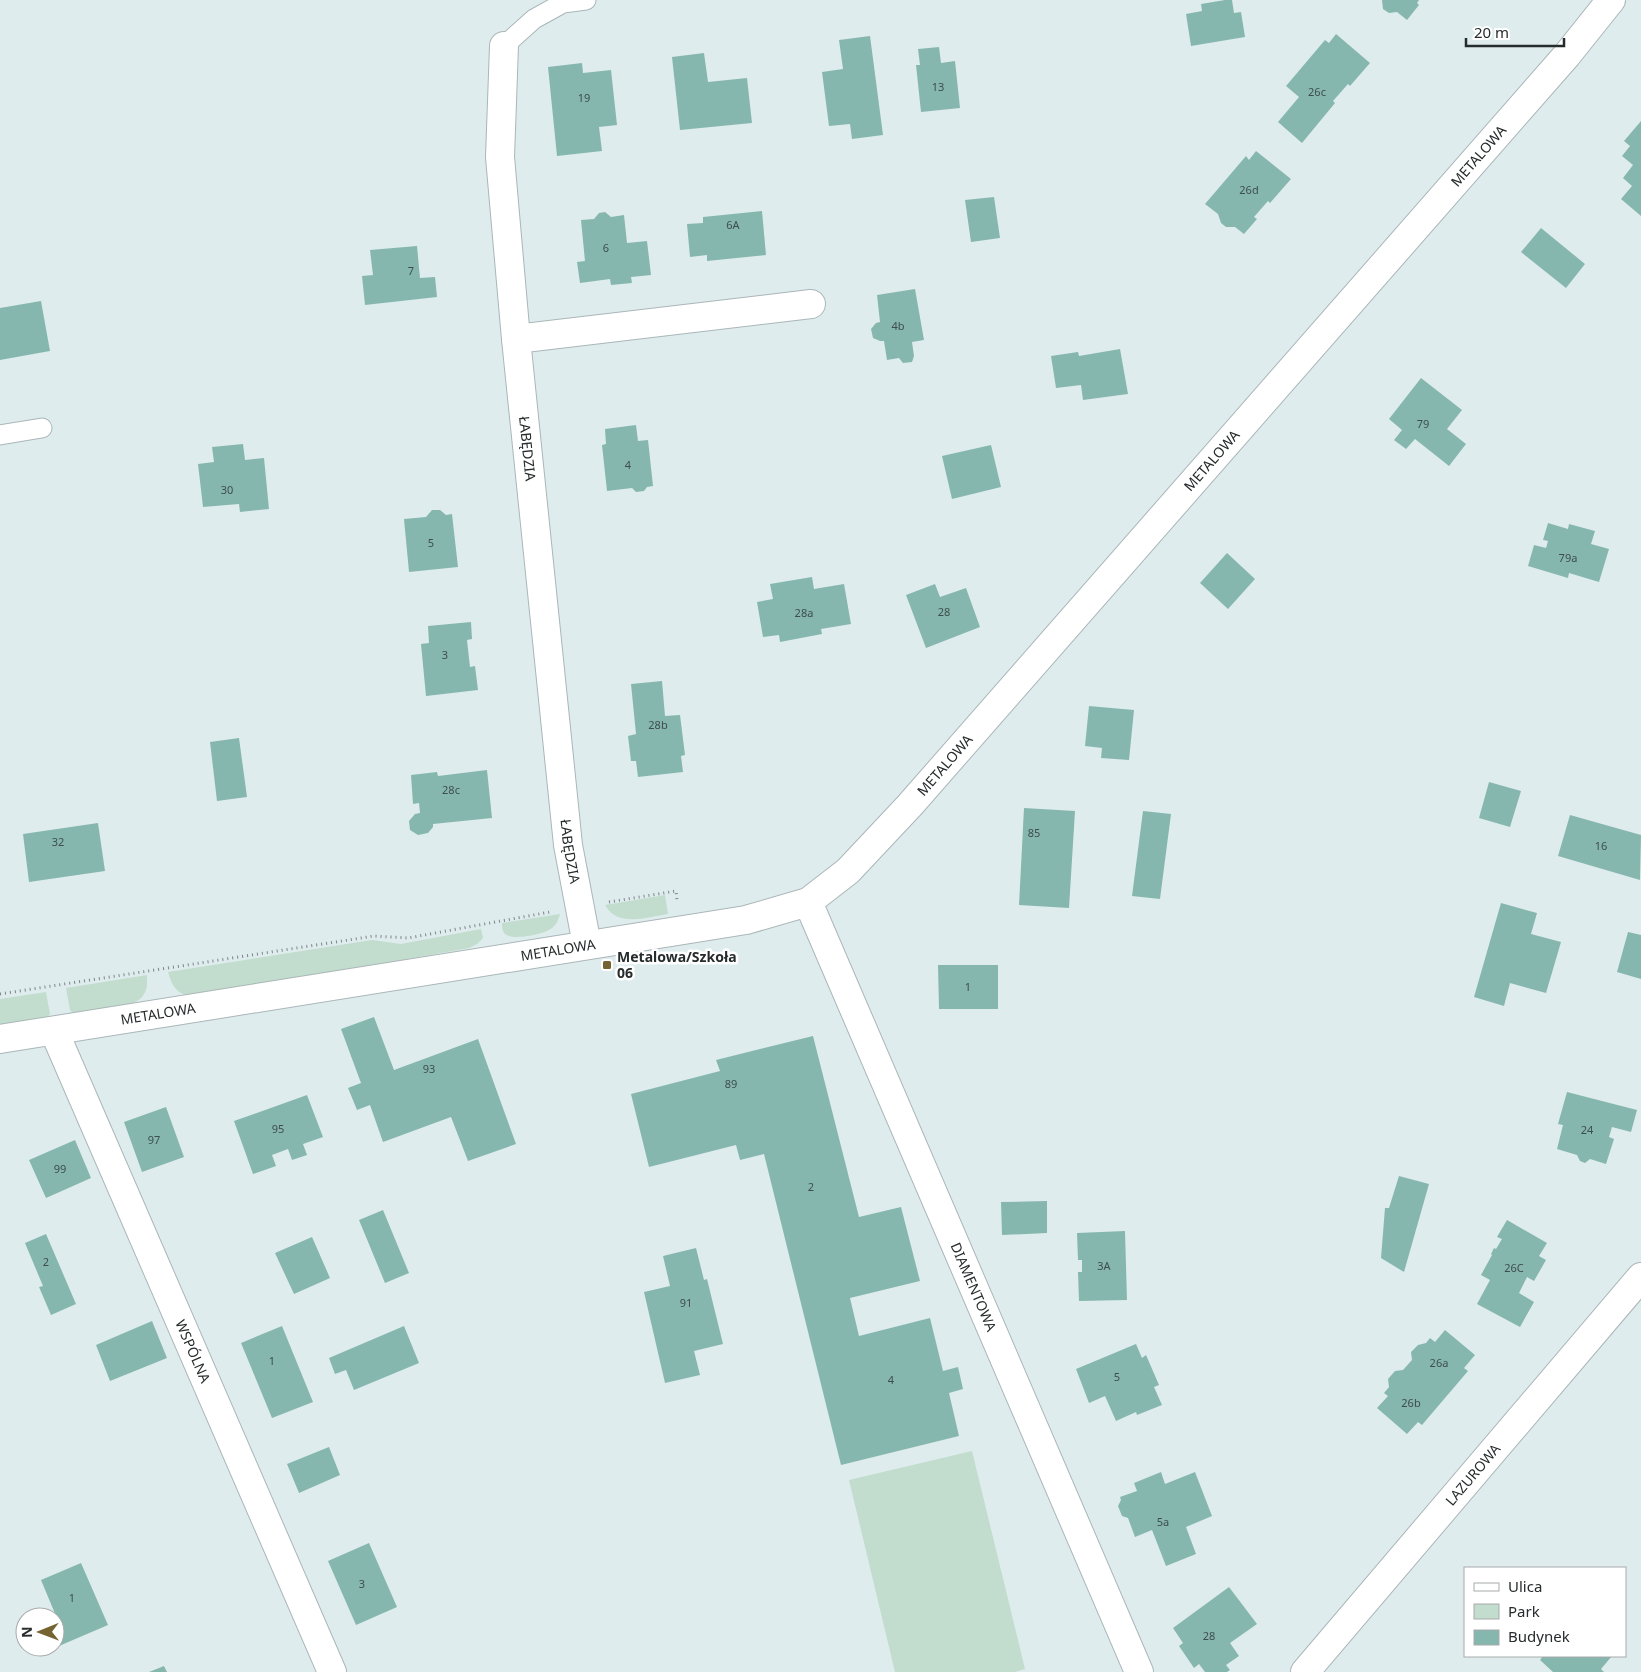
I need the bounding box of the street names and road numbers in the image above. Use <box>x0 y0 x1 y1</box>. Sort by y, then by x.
street label: METALOWA <box>1446 121 1510 190</box>
street label: ŁABĘDZIA <box>515 415 541 482</box>
street label: METALOWA <box>1179 426 1243 495</box>
street label: METALOWA <box>912 730 977 800</box>
street label: ŁABĘDZIA <box>556 818 585 885</box>
street label: METALOWA <box>519 934 597 965</box>
street label: METALOWA <box>119 998 197 1029</box>
street label: DIAMENTOWA <box>946 1239 1001 1334</box>
street label: WSPÓLNA <box>171 1316 215 1386</box>
street label: LAZUROWA <box>1441 1439 1504 1509</box>

